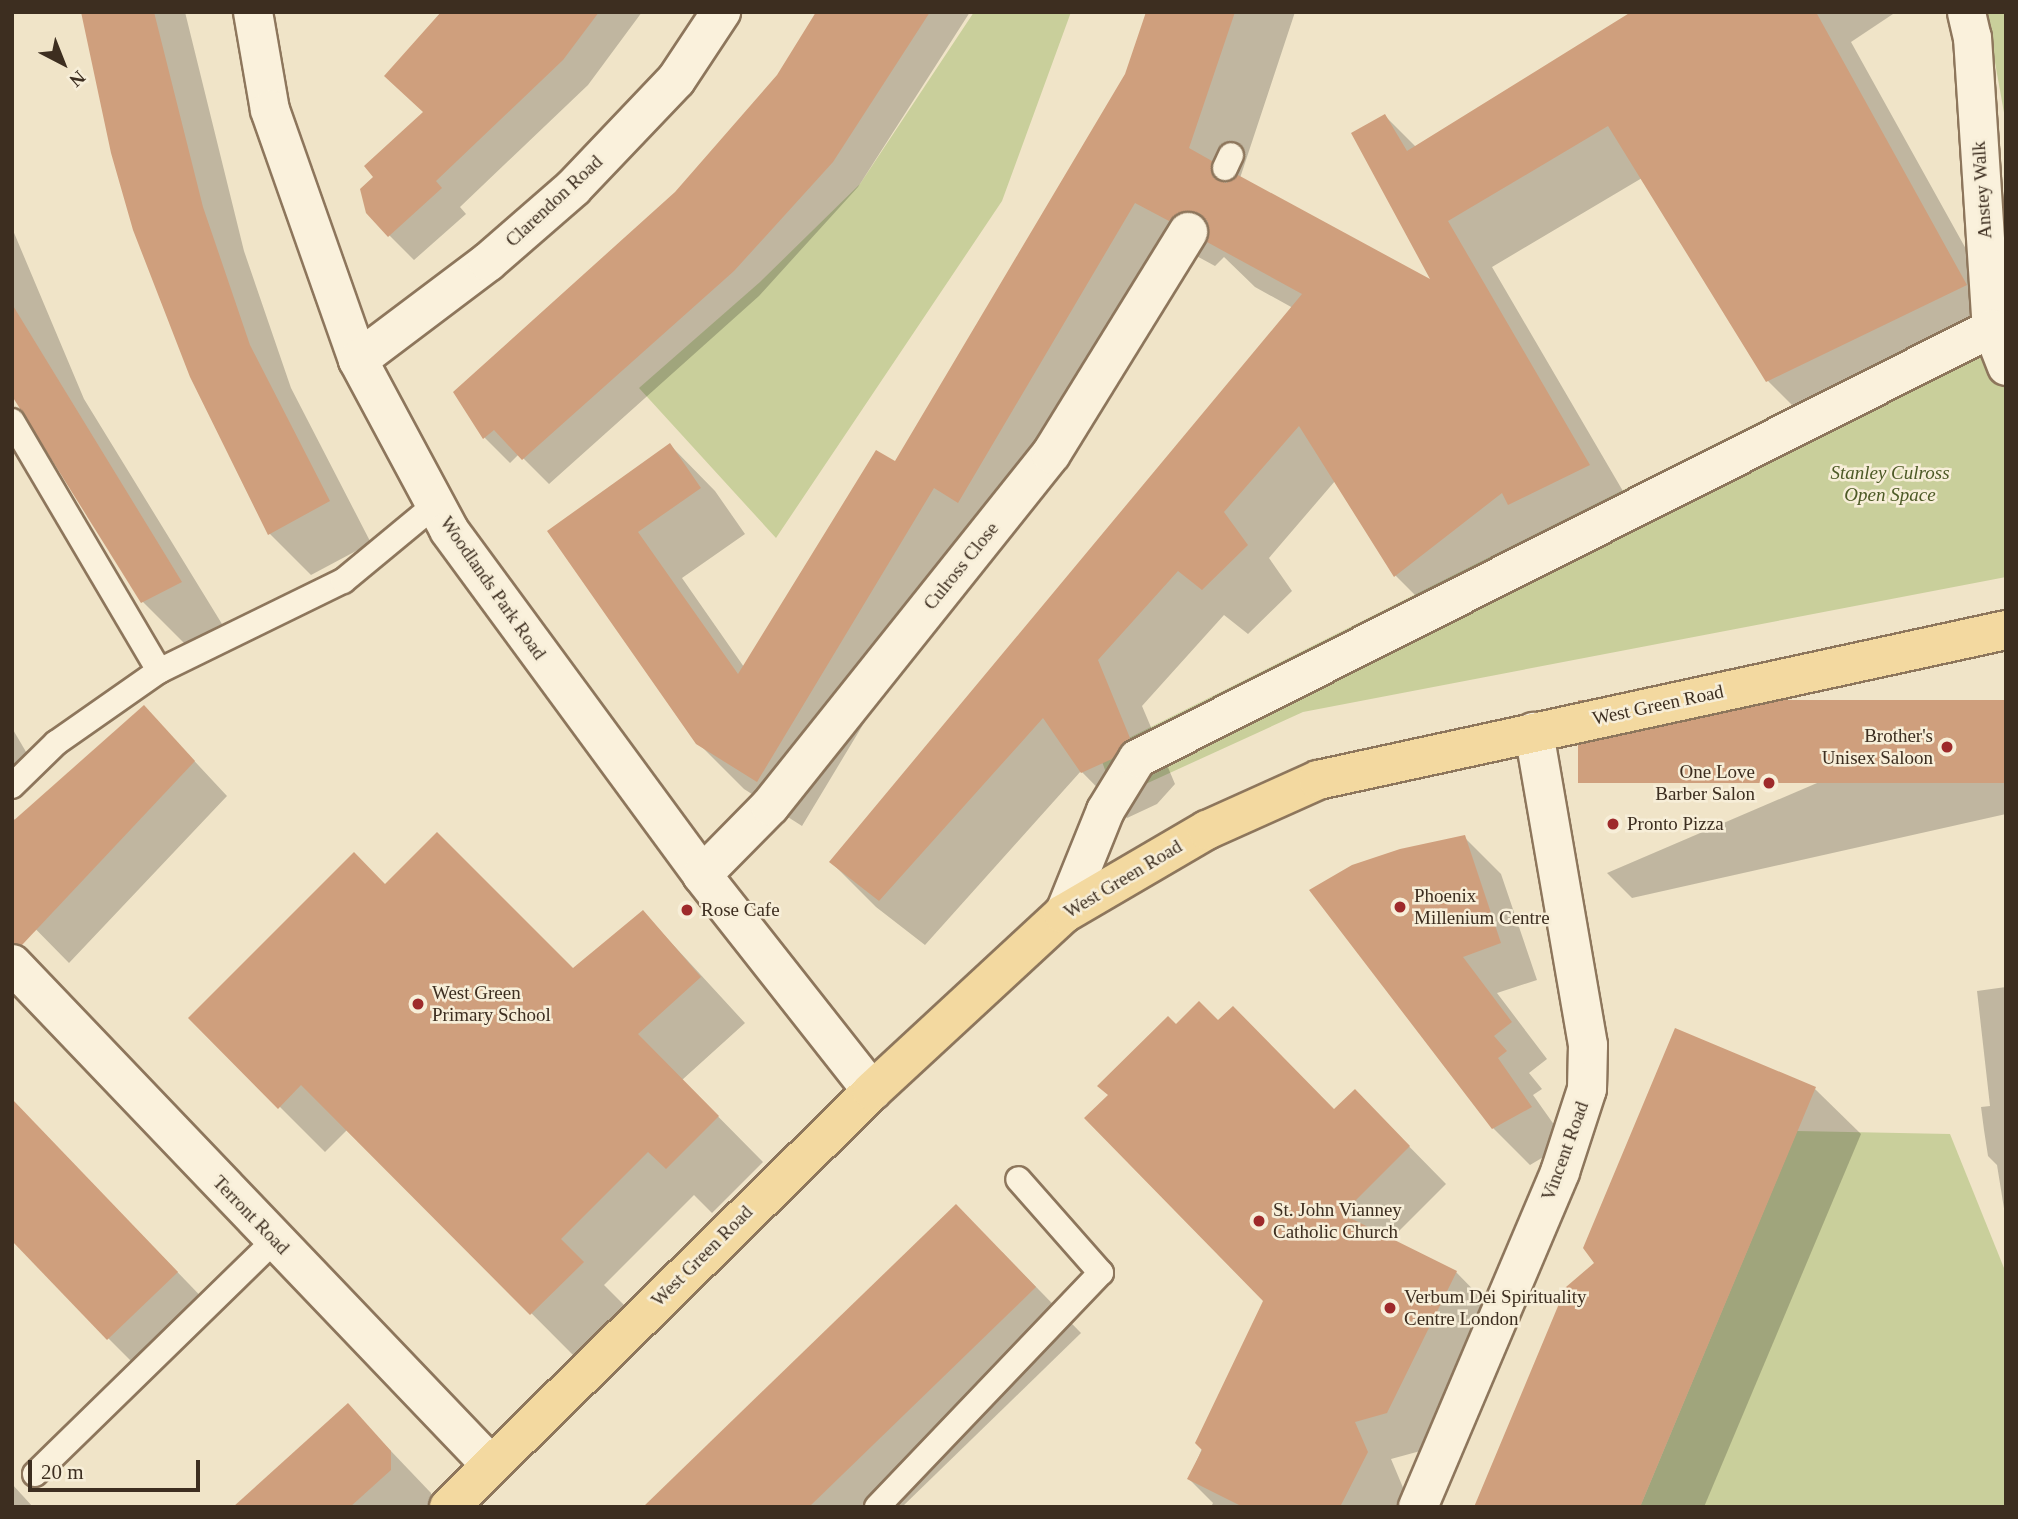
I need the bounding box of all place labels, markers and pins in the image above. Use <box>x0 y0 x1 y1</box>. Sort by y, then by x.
place label: Brother's Unisex Saloon <box>1822 725 1933 769</box>
marker: Brother's Unisex Saloon <box>1939 739 1955 755</box>
place label: One Love Barber Salon <box>1655 761 1755 805</box>
marker: One Love Barber Salon <box>1761 775 1777 791</box>
place label: Pronto Pizza <box>1627 813 1724 835</box>
marker: Pronto Pizza <box>1605 816 1621 832</box>
place label: Phoenix Millenium Centre <box>1414 885 1550 929</box>
place label: Rose Cafe <box>701 899 780 921</box>
marker: Phoenix Millenium Centre <box>1392 899 1408 915</box>
marker: Rose Cafe <box>679 902 695 918</box>
place label: West Green Primary School <box>432 982 551 1026</box>
marker: West Green Primary School <box>410 996 426 1012</box>
place label: St. John Vianney Catholic Church <box>1273 1199 1402 1243</box>
marker: St. John Vianney Catholic Church <box>1251 1213 1267 1229</box>
place label: Verbum Dei Spirituality Centre London <box>1404 1286 1587 1330</box>
marker: Verbum Dei Spirituality Centre London <box>1382 1300 1398 1316</box>

